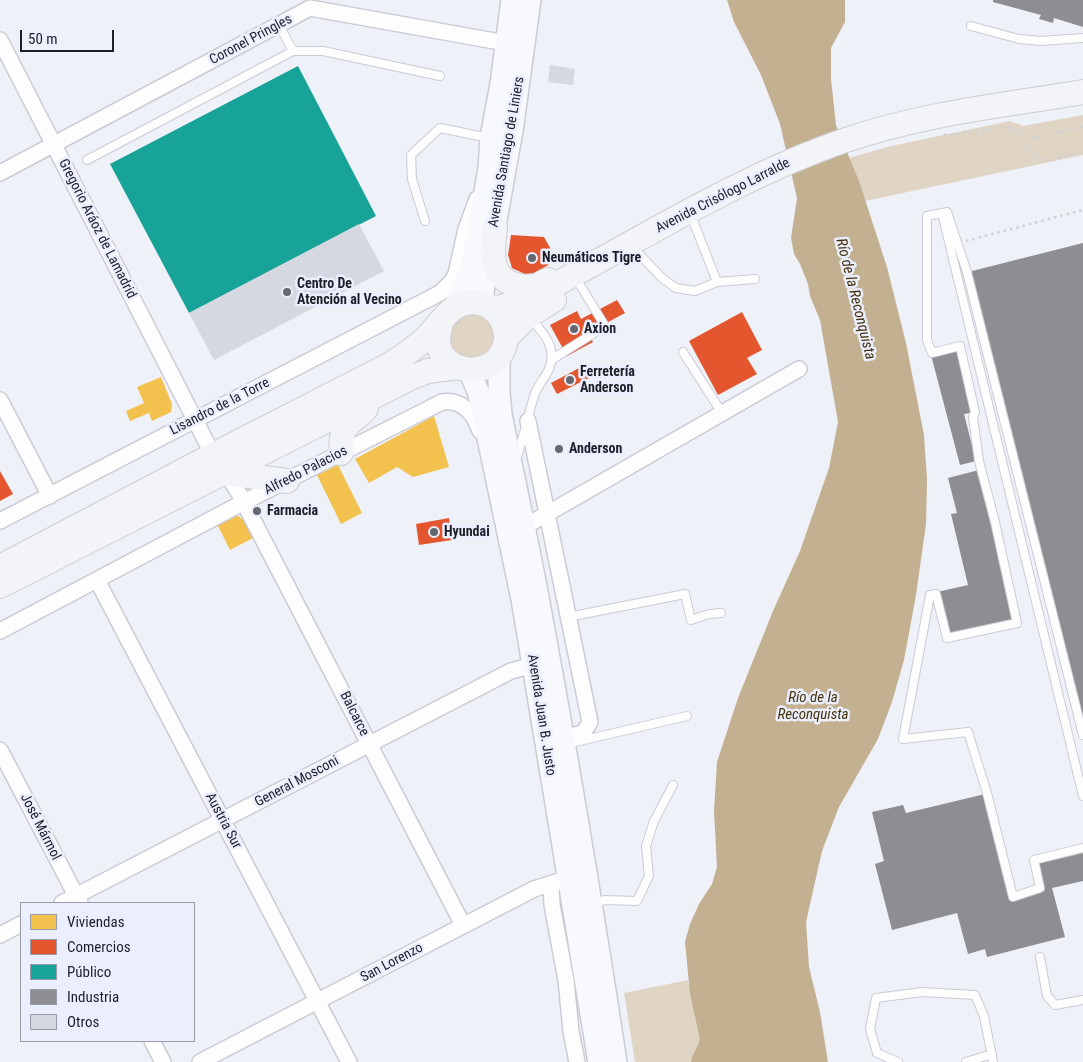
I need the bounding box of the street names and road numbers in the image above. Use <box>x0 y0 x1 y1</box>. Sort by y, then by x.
street label: Coronel Pringles <box>207 11 295 69</box>
street label: Avenida Santiago de Liniers <box>485 75 529 229</box>
street label: Avenida Crisólogo Larralde <box>653 155 793 237</box>
street label: Gregorio Aráoz de Lamadrid <box>54 156 140 302</box>
street label: Lisandro de la Torre <box>167 375 273 439</box>
street label: Alfredo Palacios <box>262 443 350 499</box>
street label: Avenida Juan B. Justo <box>523 653 559 777</box>
street label: Balcarce <box>336 689 372 739</box>
street label: General Mosconi <box>252 753 342 811</box>
street label: Austria Sur <box>201 790 245 852</box>
street label: José Mármol <box>16 791 64 863</box>
street label: San Lorenzo <box>358 940 426 986</box>

